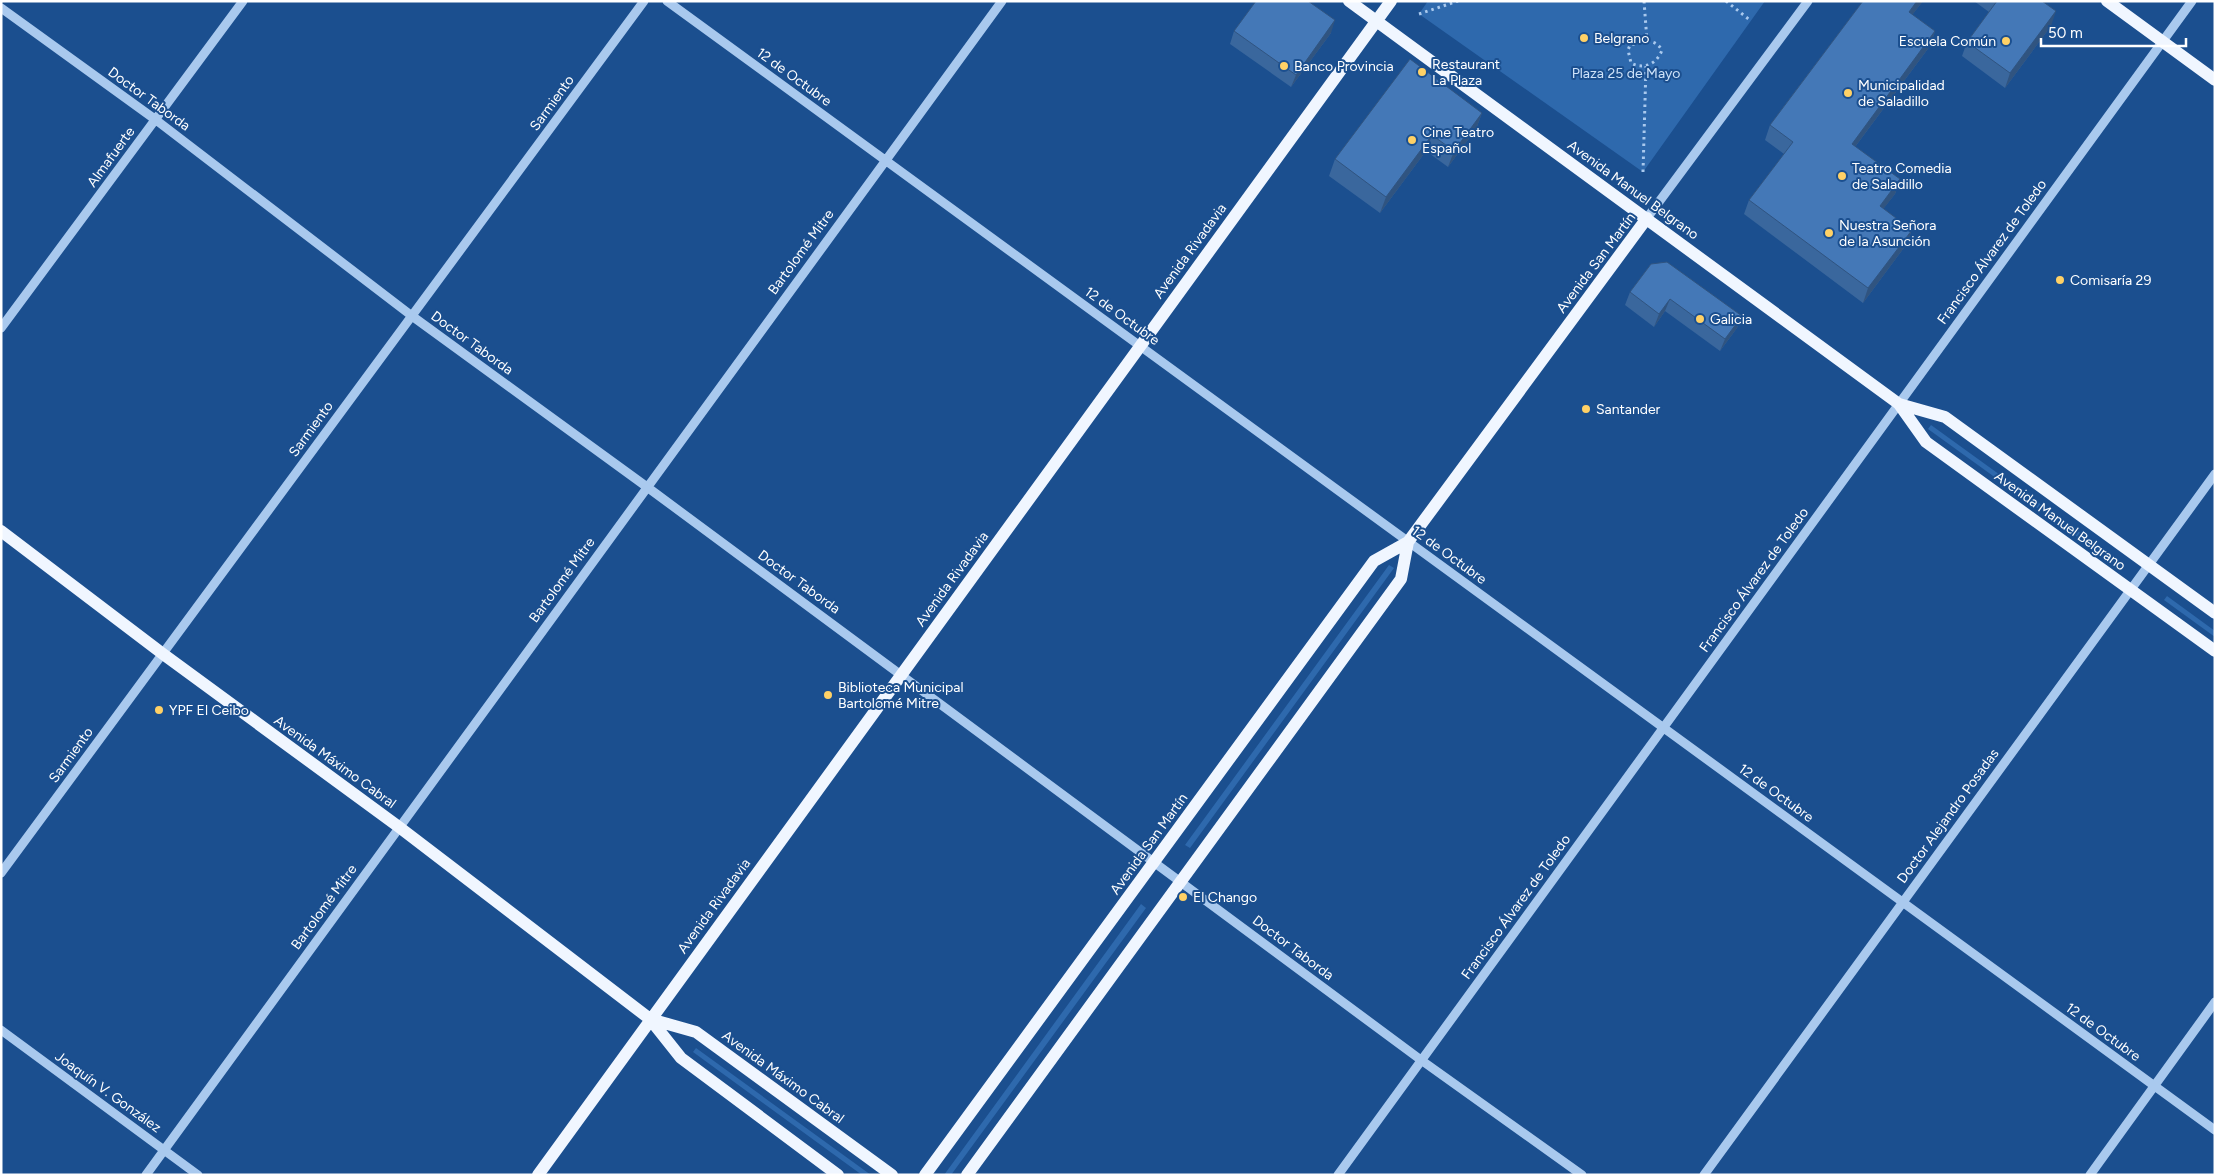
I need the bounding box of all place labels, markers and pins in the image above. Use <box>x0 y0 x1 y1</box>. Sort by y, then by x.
place label: Belgrano <box>1594 30 1649 47</box>
marker: Belgrano <box>1578 32 1590 44</box>
place label: Escuela Común <box>1899 33 1996 50</box>
marker: Escuela Común <box>2000 35 2012 47</box>
place label: Restaurant La Plaza <box>1432 56 1500 89</box>
place label: Banco Provincia <box>1294 58 1394 75</box>
marker: Banco Provincia <box>1278 60 1290 72</box>
marker: Restaurant La Plaza <box>1416 66 1428 78</box>
place label: Municipalidad de Saladillo <box>1858 77 1945 110</box>
marker: Municipalidad de Saladillo <box>1842 87 1854 99</box>
place label: Cine Teatro Español <box>1422 124 1494 157</box>
marker: Cine Teatro Español <box>1406 134 1418 146</box>
place label: Teatro Comedia de Saladillo <box>1852 160 1952 193</box>
marker: Teatro Comedia de Saladillo <box>1836 170 1848 182</box>
place label: Nuestra Señora de la Asunción <box>1839 217 1936 250</box>
marker: Nuestra Señora de la Asunción <box>1823 227 1835 239</box>
place label: Comisaría 29 <box>2070 272 2151 289</box>
marker: Comisaría 29 <box>2054 274 2066 286</box>
place label: Galicia <box>1710 311 1752 328</box>
marker: Galicia <box>1694 313 1706 325</box>
place label: Santander <box>1596 401 1661 418</box>
marker: Santander <box>1580 403 1592 415</box>
place label: Biblioteca Municipal Bartolomé Mitre <box>838 679 964 712</box>
marker: Biblioteca Municipal Bartolomé Mitre <box>822 689 834 701</box>
place label: YPF El Ceibo <box>169 702 249 719</box>
marker: YPF El Ceibo <box>153 704 165 716</box>
place label: El Chango <box>1193 889 1257 906</box>
marker: El Chango <box>1177 891 1189 903</box>

